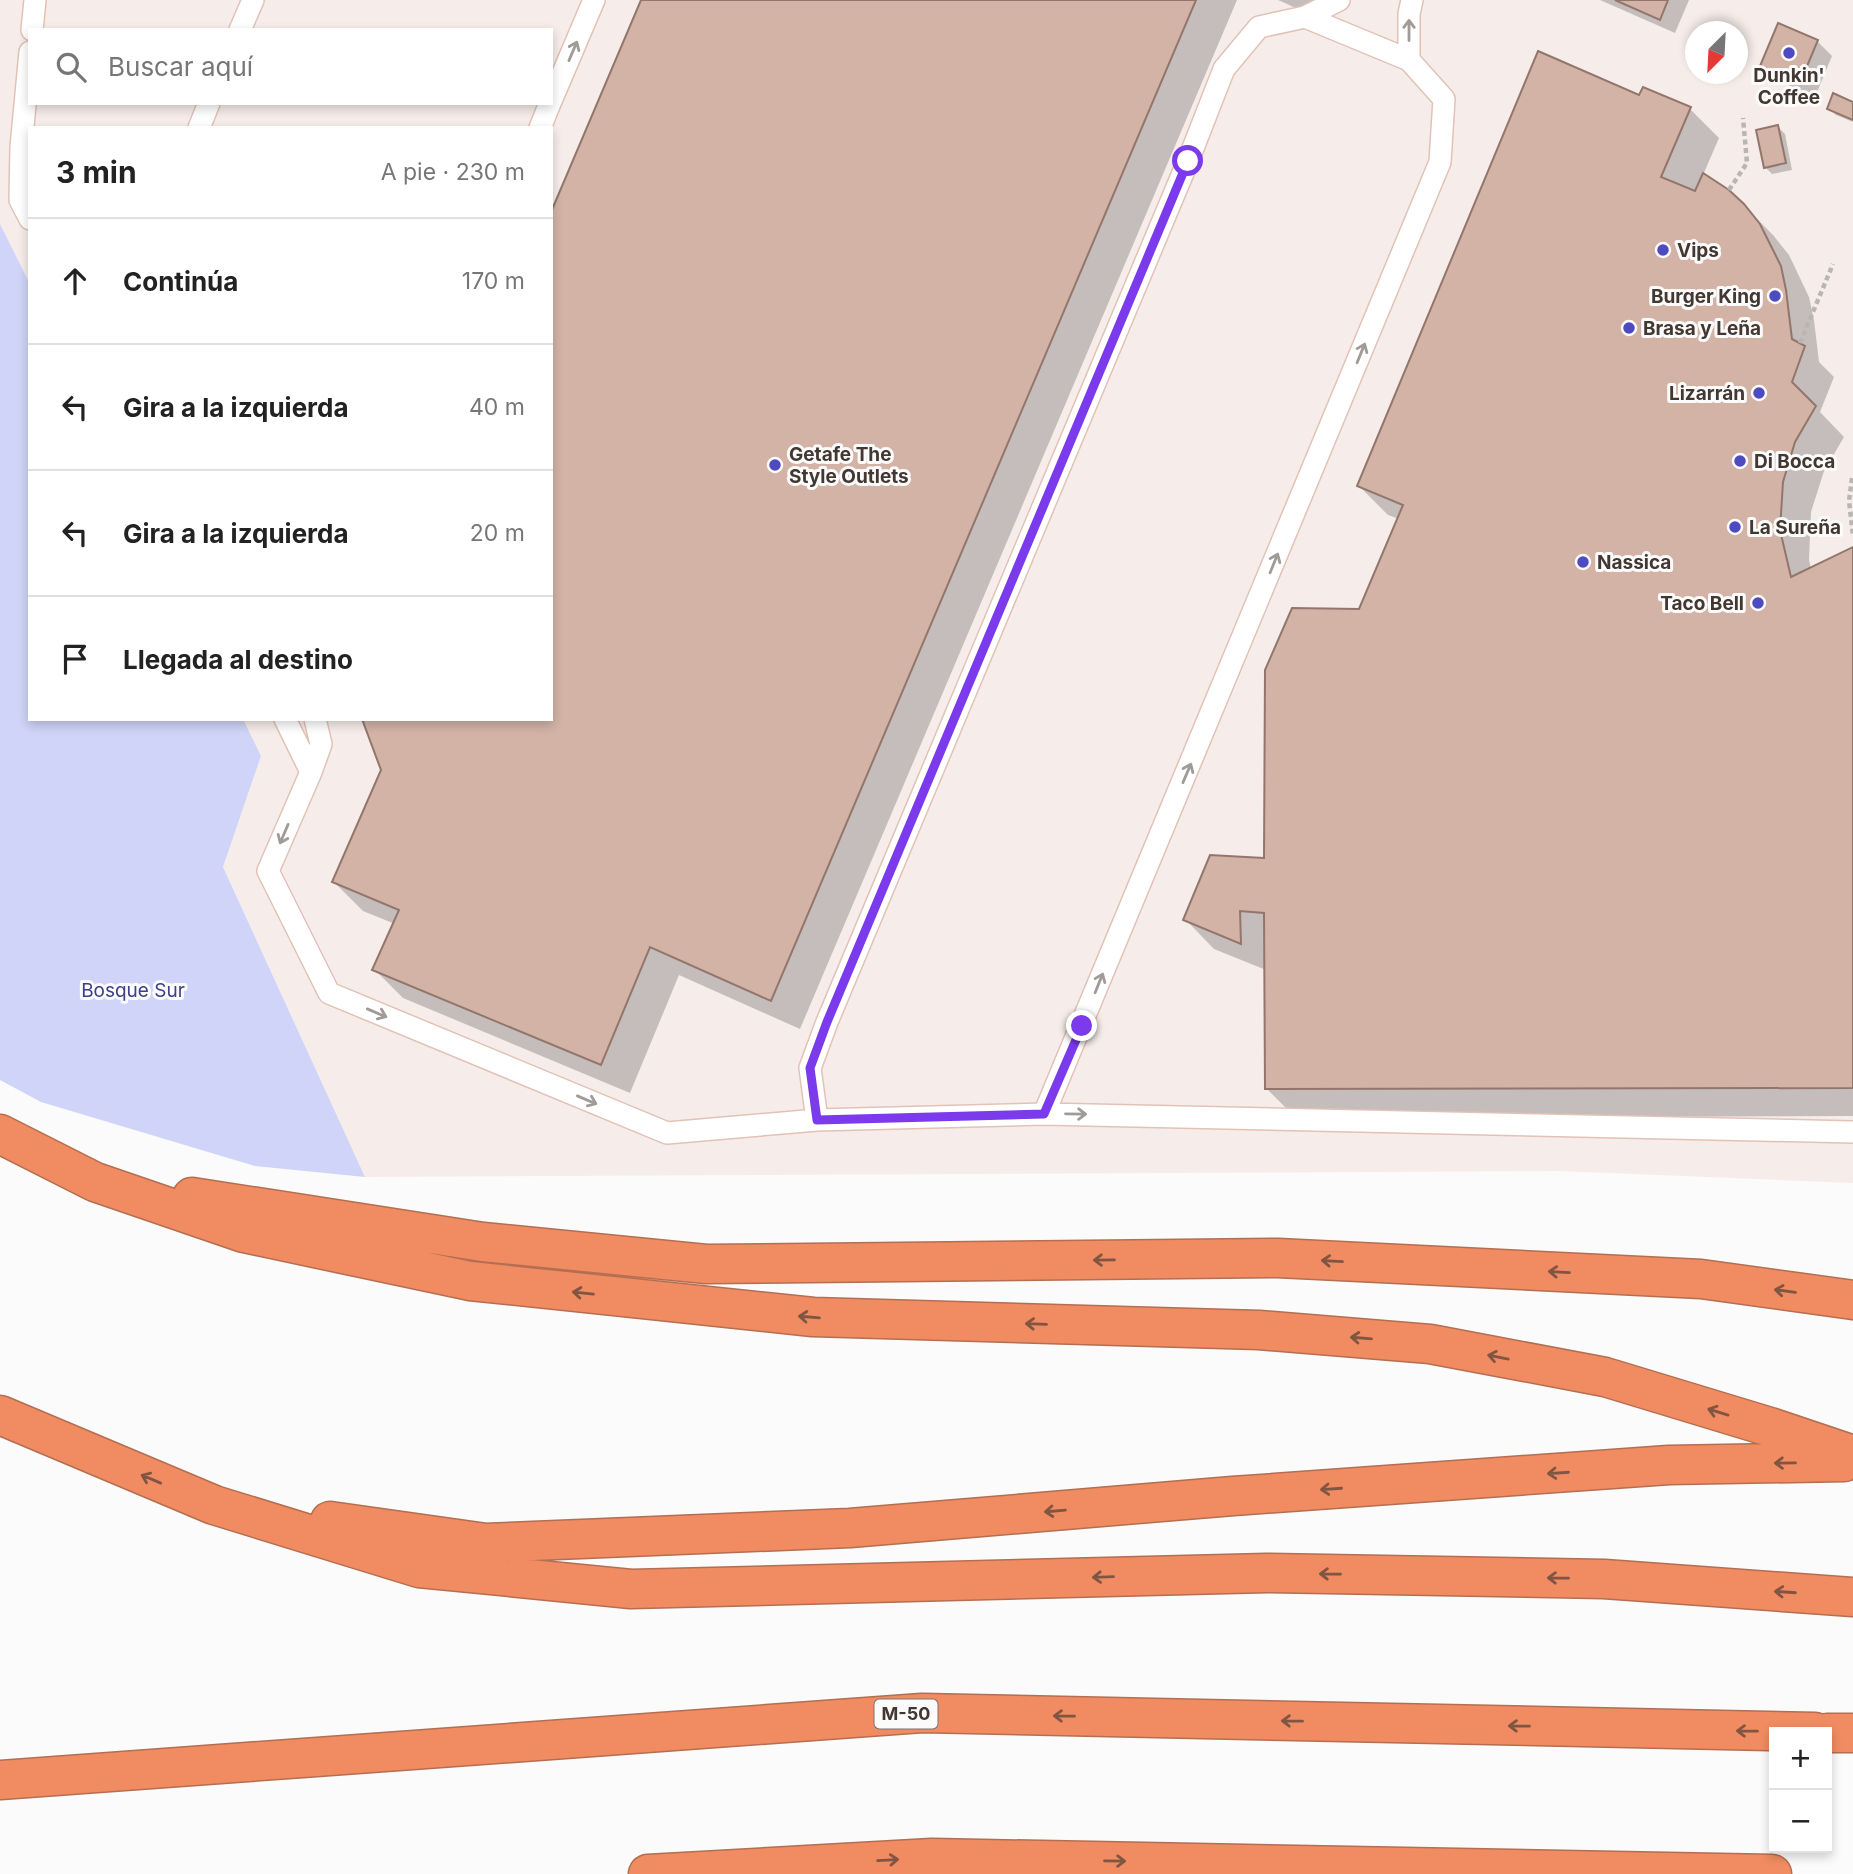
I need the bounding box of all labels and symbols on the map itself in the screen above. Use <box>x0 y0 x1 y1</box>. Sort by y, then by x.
one-way arrow <box>1402 18 1416 41</box>
north arrow <box>1685 21 1748 84</box>
one-way arrow <box>567 40 580 62</box>
marker: Dunkin' Coffee <box>1781 45 1797 61</box>
place label: Dunkin' Coffee <box>1753 64 1825 109</box>
route start <box>1172 145 1203 176</box>
place label: Vips <box>1677 239 1719 262</box>
marker: Vips <box>1655 242 1671 258</box>
place label: Burger King <box>1651 285 1761 308</box>
marker: Burger King <box>1767 288 1783 304</box>
place label: Brasa y Leña <box>1643 317 1761 340</box>
marker: Brasa y Leña <box>1621 320 1637 336</box>
one-way arrow <box>1355 343 1368 364</box>
place label: Lizarrán <box>1669 382 1745 405</box>
marker: Lizarrán <box>1751 385 1767 401</box>
place label: Getafe The Style Outlets <box>789 443 909 488</box>
place label: Di Bocca <box>1754 450 1835 473</box>
marker: Di Bocca <box>1732 453 1748 469</box>
marker: Getafe The Style Outlets <box>767 457 783 473</box>
place label: La Sureña <box>1749 516 1841 539</box>
marker: La Sureña <box>1727 519 1743 535</box>
place label: Nassica <box>1597 551 1671 574</box>
one-way arrow <box>1268 553 1281 575</box>
marker: Nassica <box>1575 554 1591 570</box>
place label: Taco Bell <box>1660 592 1744 615</box>
marker: Taco Bell <box>1750 595 1766 611</box>
one-way arrow <box>1181 763 1194 785</box>
one-way arrow <box>277 823 290 845</box>
one-way arrow <box>1094 973 1107 995</box>
park label: Bosque Sur <box>81 979 185 1002</box>
one-way arrow <box>365 1007 387 1020</box>
route end <box>1066 1010 1097 1041</box>
one-way arrow <box>575 1094 597 1107</box>
one-way arrow <box>1065 1108 1088 1121</box>
one-way arrow <box>1093 1253 1116 1267</box>
one-way arrow <box>1321 1254 1343 1267</box>
one-way arrow <box>1548 1265 1571 1278</box>
one-way arrow <box>1775 1284 1797 1297</box>
one-way arrow <box>572 1286 595 1299</box>
one-way arrow <box>798 1310 821 1323</box>
one-way arrow <box>1025 1317 1048 1330</box>
one-way arrow <box>1351 1331 1373 1344</box>
one-way arrow <box>1487 1349 1510 1363</box>
one-way arrow <box>1707 1404 1729 1417</box>
one-way arrow <box>1774 1456 1797 1469</box>
one-way arrow <box>1547 1467 1569 1480</box>
one-way arrow <box>141 1471 163 1484</box>
one-way arrow <box>1320 1483 1342 1496</box>
one-way arrow <box>1044 1505 1067 1518</box>
one-way arrow <box>1319 1567 1342 1581</box>
one-way arrow <box>1092 1571 1115 1584</box>
one-way arrow <box>1547 1572 1570 1585</box>
one-way arrow <box>1774 1585 1797 1598</box>
road number: M-50 <box>874 1700 937 1728</box>
one-way arrow <box>1053 1709 1076 1723</box>
one-way arrow <box>1281 1714 1304 1728</box>
one-way arrow <box>1508 1719 1531 1733</box>
one-way arrow <box>1735 1724 1758 1738</box>
one-way arrow <box>876 1854 899 1867</box>
one-way arrow <box>1103 1855 1126 1868</box>

